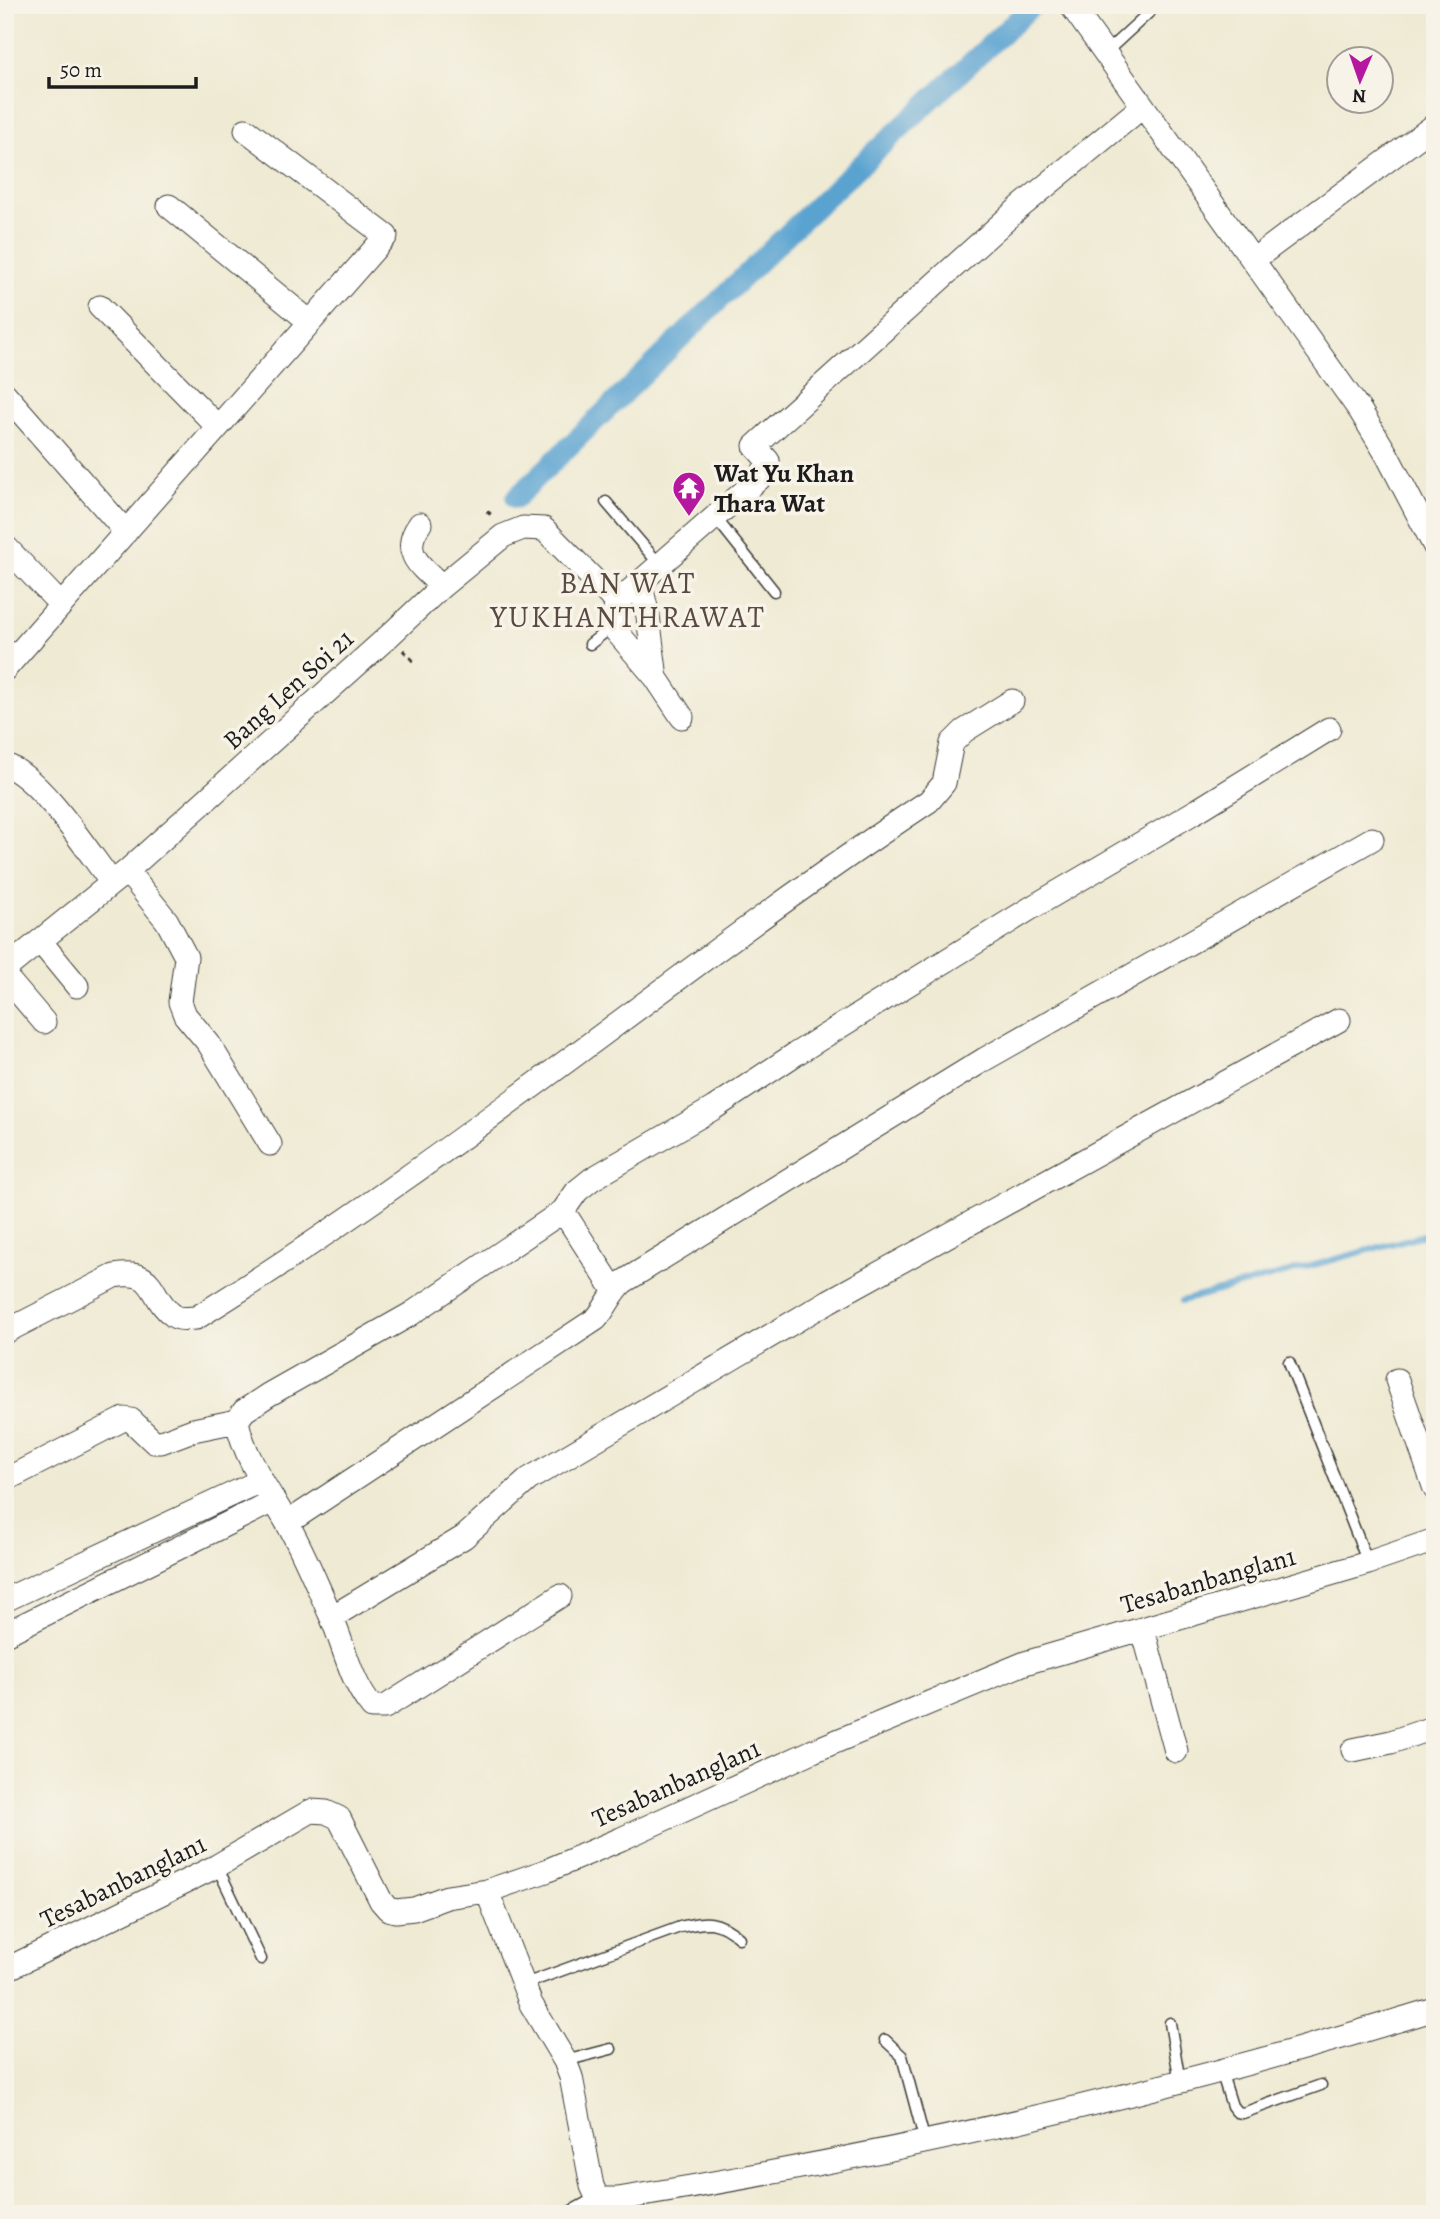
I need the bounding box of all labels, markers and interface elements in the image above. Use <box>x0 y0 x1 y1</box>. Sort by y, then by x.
scale bar <box>49 46 196 90</box>
north arrow <box>1324 46 1394 116</box>
text: 50 m <box>60 56 102 84</box>
text: N <box>1352 83 1367 109</box>
place label: Wat Yu Khan Thara Wat <box>713 456 855 521</box>
temple icon: Wat Yu Khan Thara Wat <box>670 469 708 518</box>
district label: BAN WAT YUKHANTHRAWAT <box>489 563 766 637</box>
street label: Bang Len Soi 21 <box>216 621 361 757</box>
street label: Tesabanbanglan1 <box>1117 1539 1300 1622</box>
street label: Tesabanbanglan1 <box>587 1731 766 1836</box>
street label: Tesabanbanglan1 <box>34 1826 212 1937</box>

